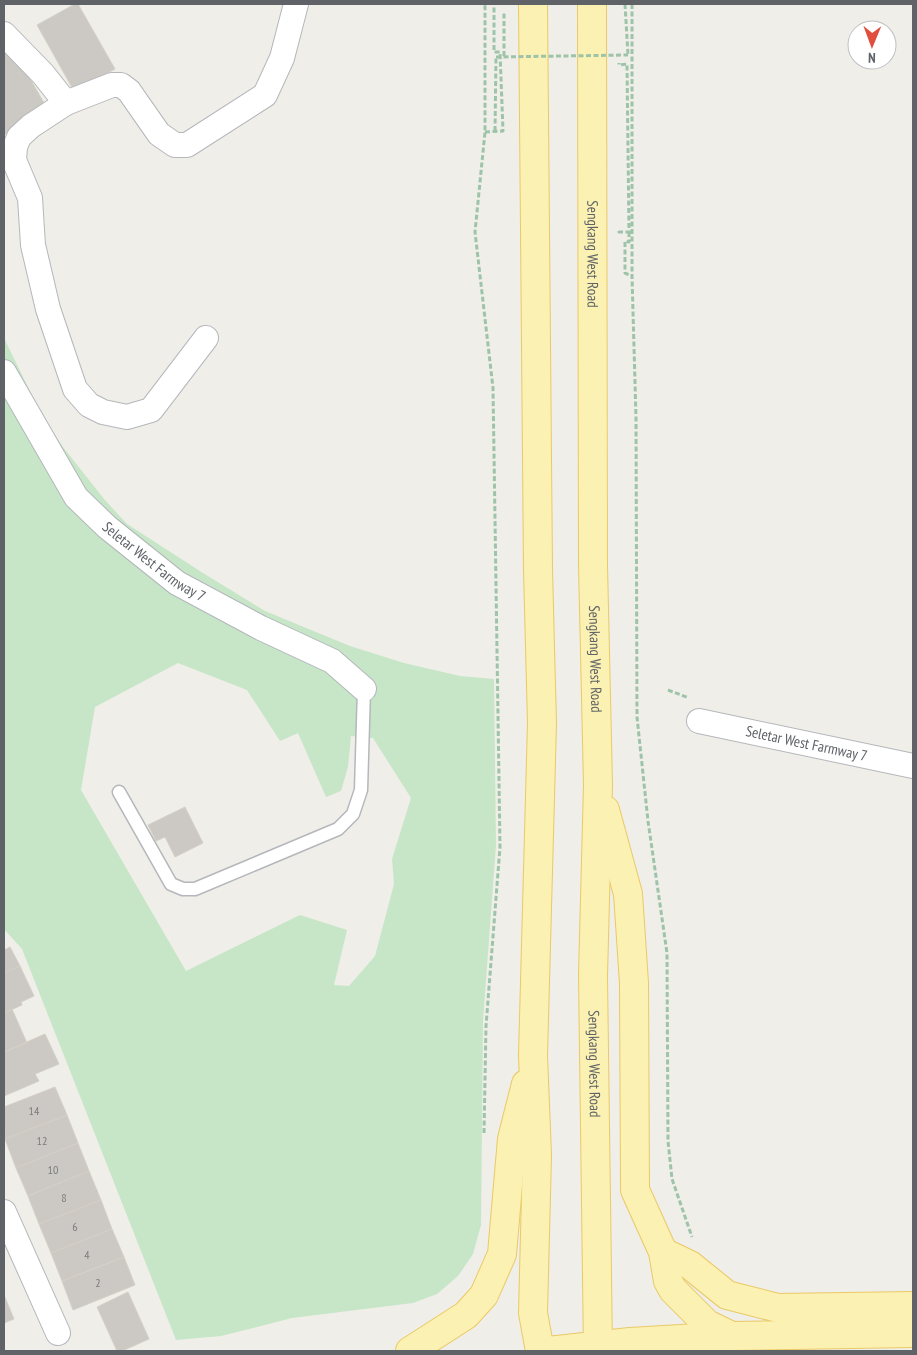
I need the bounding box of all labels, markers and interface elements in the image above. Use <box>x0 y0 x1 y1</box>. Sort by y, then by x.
north arrow <box>847 20 897 70</box>
text: N <box>868 49 876 67</box>
street label: Sengkang West Road <box>583 200 603 308</box>
street label: Seletar West Farmway 7 <box>98 517 209 606</box>
street label: Sengkang West Road <box>585 605 606 713</box>
street label: Seletar West Farmway 7 <box>744 721 869 765</box>
street label: Sengkang West Road <box>584 1010 605 1118</box>
house number: 14 <box>29 1103 40 1118</box>
house number: 12 <box>37 1133 47 1148</box>
house number: 10 <box>48 1162 58 1177</box>
house number: 8 <box>61 1190 67 1205</box>
house number: 6 <box>72 1219 78 1234</box>
house number: 4 <box>84 1247 90 1262</box>
house number: 2 <box>95 1275 101 1290</box>

